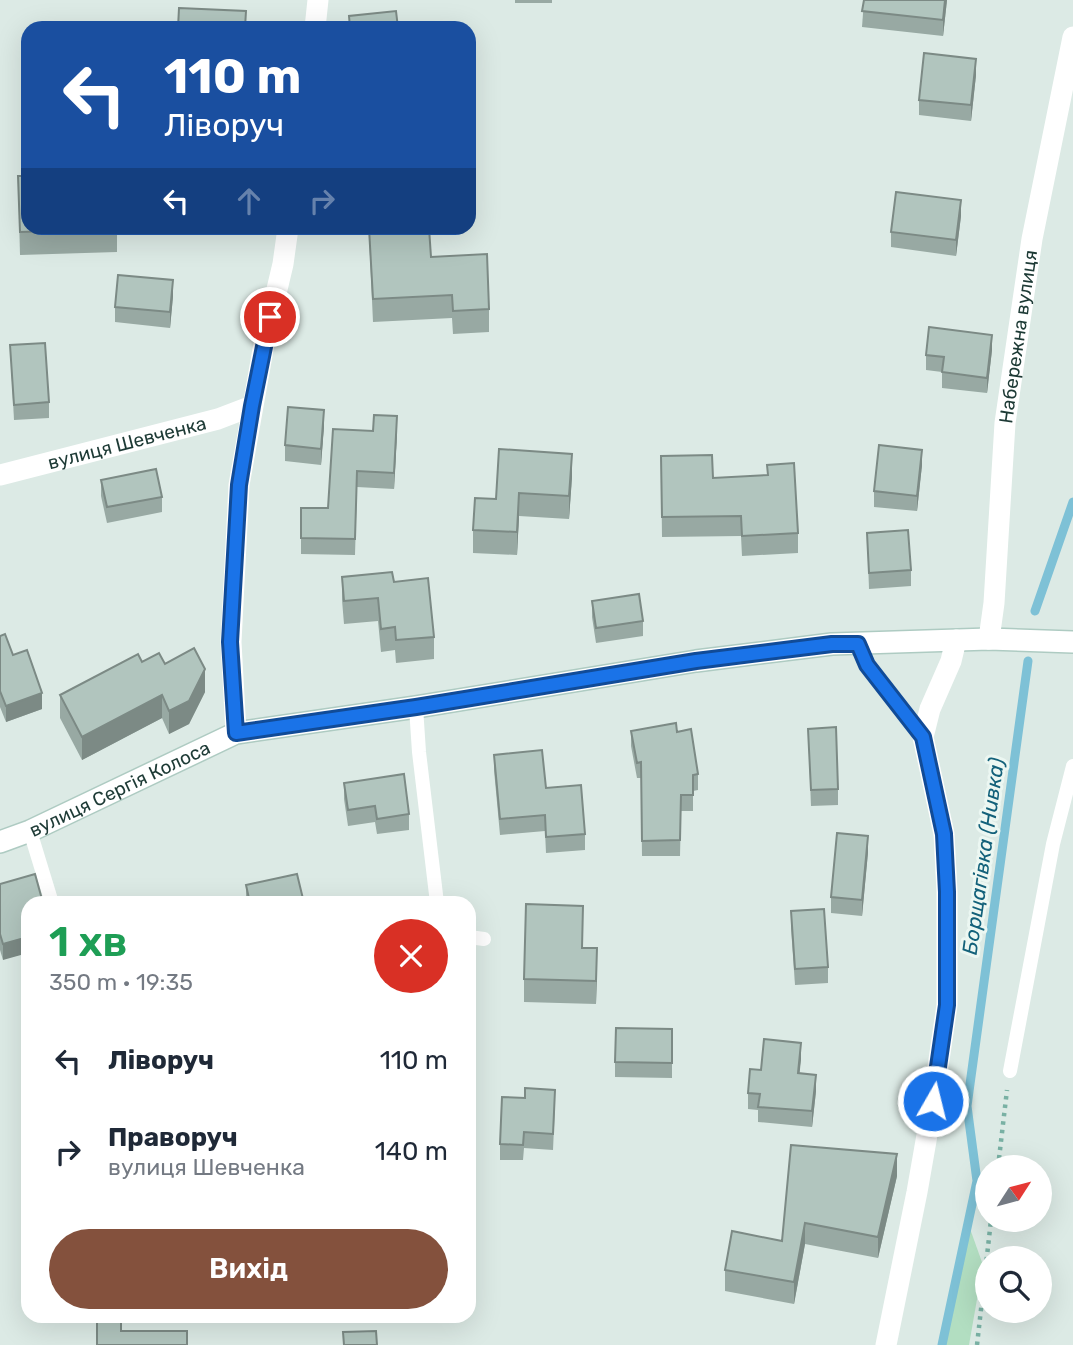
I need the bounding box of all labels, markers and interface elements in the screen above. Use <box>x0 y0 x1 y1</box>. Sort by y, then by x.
text: 110 m <box>164 47 301 105</box>
icon: left <box>49 49 140 140</box>
text: Ліворуч <box>164 106 284 144</box>
icon: left <box>157 182 195 220</box>
icon: ahead <box>230 182 268 220</box>
icon: right <box>303 182 341 220</box>
street label: Набережна вулиця <box>994 248 1042 425</box>
pin <box>240 287 300 347</box>
icon: arrive <box>251 298 289 336</box>
street label: вулиця Шевченка <box>45 411 209 474</box>
street label: вулиця Сергія Колоса <box>25 736 214 841</box>
water label: Борщагівка (Нивка) <box>957 756 1009 956</box>
text: 1 хв <box>49 917 128 967</box>
button: close <box>374 919 448 993</box>
text: 350 m · 19:35 <box>49 968 193 996</box>
icon: left <box>49 1042 87 1080</box>
text: Ліворуч <box>108 1045 214 1076</box>
text: 110 m <box>380 1045 448 1076</box>
position arrow <box>896 1064 970 1138</box>
text: Праворуч <box>108 1122 238 1153</box>
icon: right <box>49 1133 87 1171</box>
text: 140 m <box>375 1136 448 1167</box>
text: вулиця Шевченка <box>108 1153 305 1181</box>
north arrow <box>975 1155 1052 1232</box>
map controls <box>975 1155 1052 1323</box>
button: Вихід <box>49 1229 448 1309</box>
button: search <box>975 1246 1052 1323</box>

